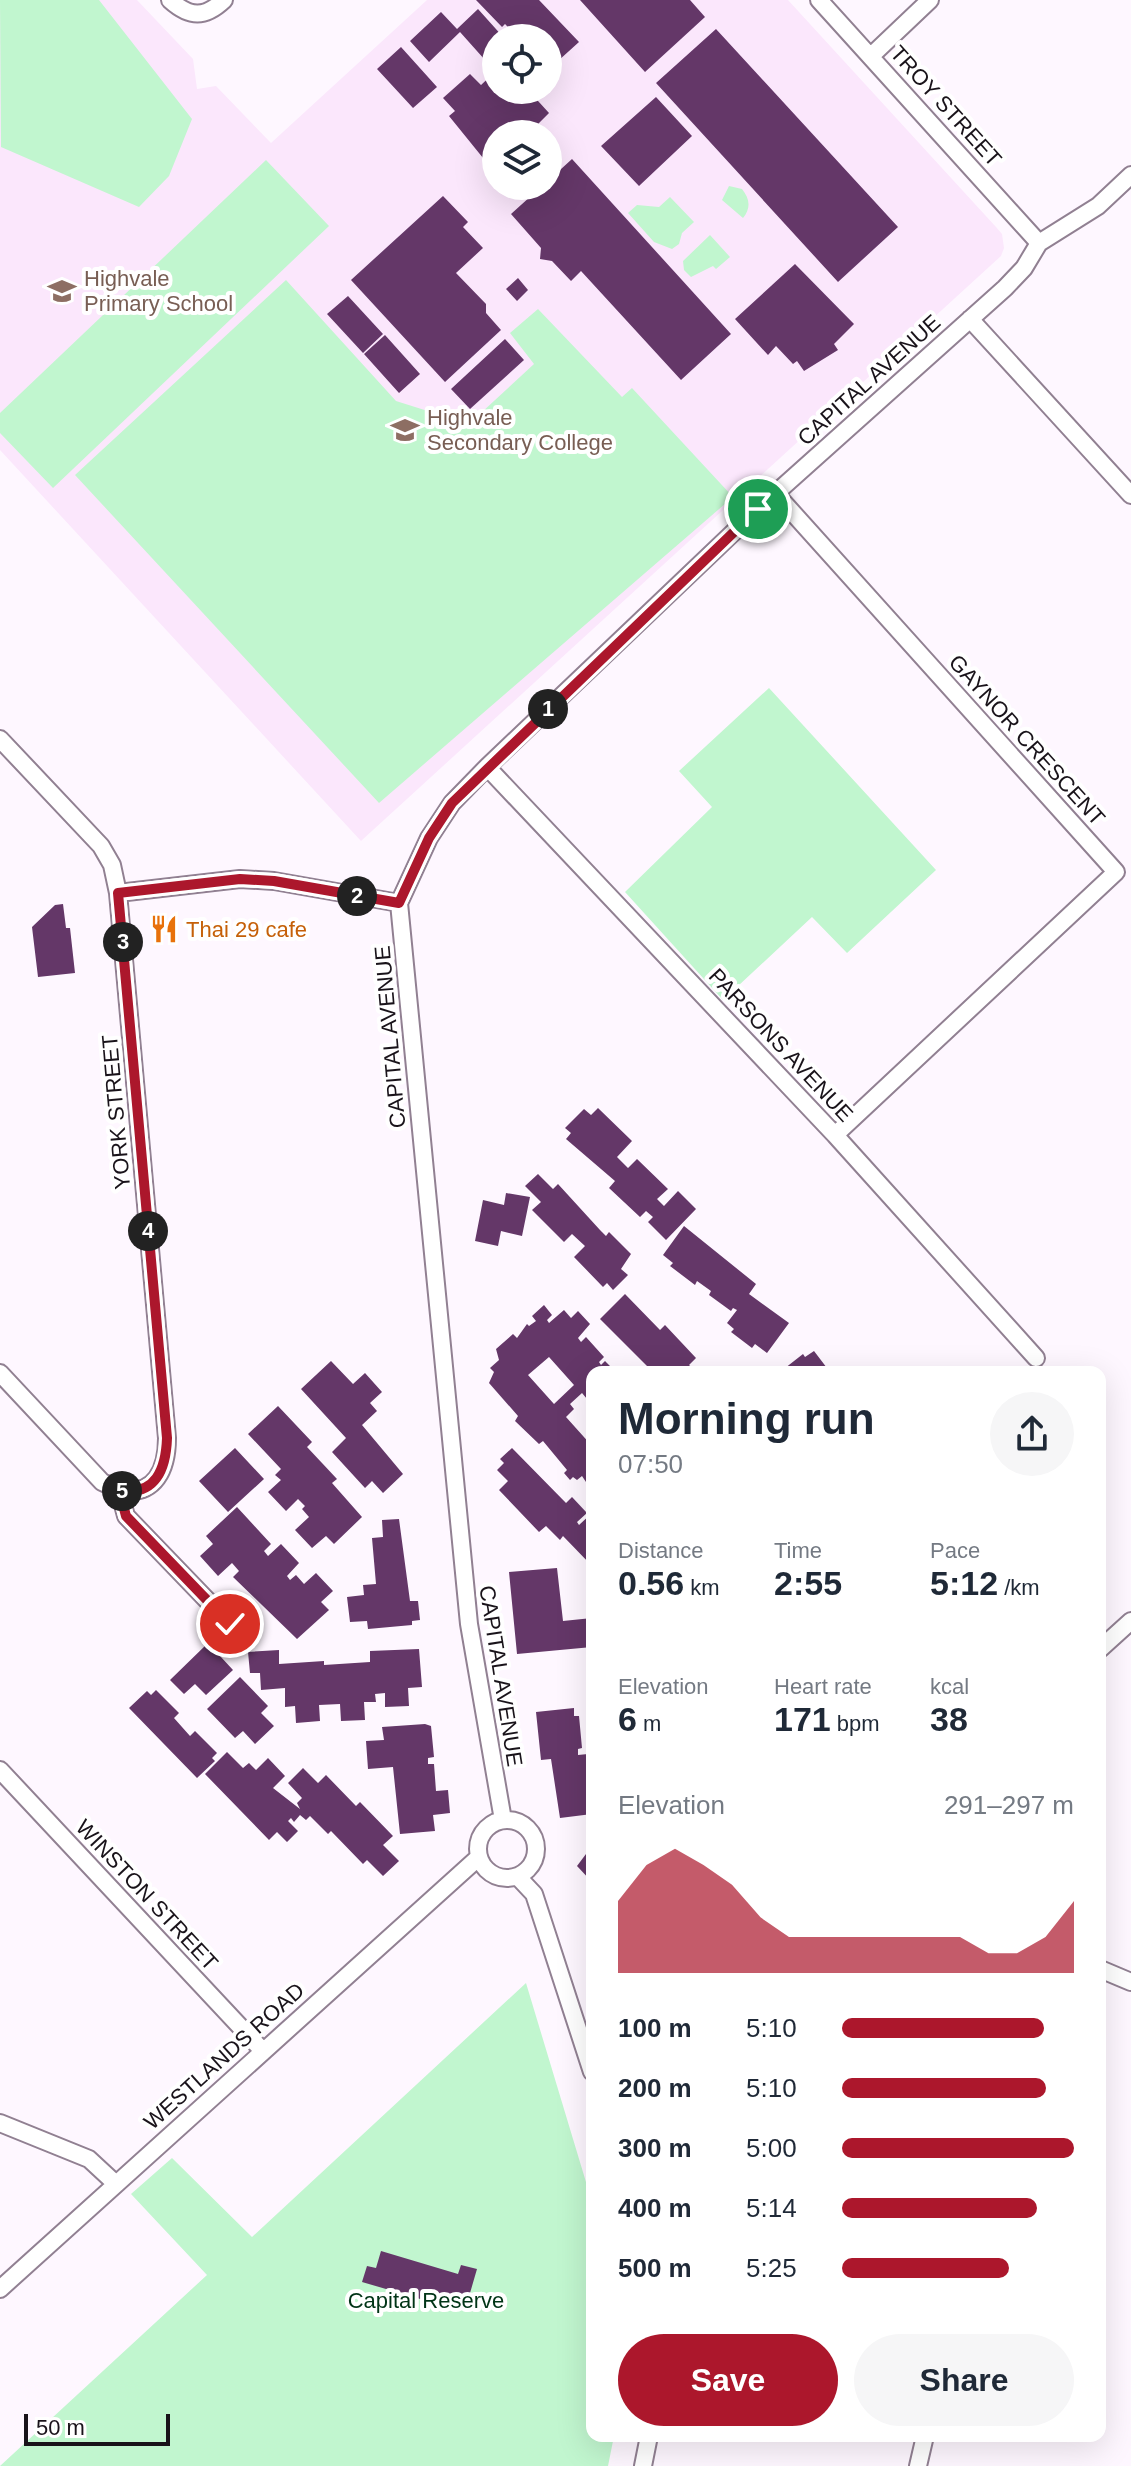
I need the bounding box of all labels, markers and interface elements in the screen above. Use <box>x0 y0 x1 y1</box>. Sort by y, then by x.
map controls <box>482 24 562 200</box>
button: locate <box>482 24 562 104</box>
street label: TROY STREET <box>885 41 1007 171</box>
button: layers <box>482 120 562 200</box>
place label: Highvale Primary School <box>84 266 233 316</box>
school or university icon: Highvale Primary School <box>47 276 77 306</box>
street label: CAPITAL AVENUE <box>793 309 945 451</box>
place label: Highvale Secondary College <box>427 405 613 455</box>
school or university icon: Highvale Secondary College <box>390 415 420 445</box>
pin <box>724 475 792 543</box>
icon: arrive <box>736 487 780 531</box>
street label: GAYNOR CRESCENT <box>944 650 1110 830</box>
pin: 1 <box>528 689 568 729</box>
text: 1 <box>542 696 554 721</box>
pin: 2 <box>337 876 377 916</box>
text: 2 <box>351 883 363 908</box>
restaurant icon: Thai 29 cafe <box>149 914 179 944</box>
place label: Thai 29 cafe <box>186 917 307 942</box>
pin: 3 <box>103 922 143 962</box>
text: 3 <box>117 929 129 954</box>
street label: CAPITAL AVENUE <box>370 945 410 1129</box>
street label: PARSONS AVENUE <box>704 963 858 1127</box>
street label: YORK STREET <box>97 1034 135 1190</box>
pin: 4 <box>128 1211 168 1251</box>
text: 4 <box>142 1218 154 1243</box>
button: share <box>990 1392 1074 1476</box>
text: Morning run <box>618 1394 875 1443</box>
text: 07:50 <box>618 1449 683 1479</box>
pin: 5 <box>102 1471 142 1511</box>
text: 5 <box>116 1478 128 1503</box>
text: Distance <box>618 1538 704 1563</box>
text: Time <box>774 1538 822 1563</box>
text: Pace <box>930 1538 980 1563</box>
text: 0.56 <box>618 1564 684 1602</box>
text: 2:55 <box>774 1564 842 1602</box>
text: 5:12 <box>930 1564 998 1602</box>
text: km <box>684 1575 720 1600</box>
text: /km <box>998 1575 1040 1600</box>
street label: CAPITAL AVENUE <box>474 1584 528 1768</box>
pin <box>196 1590 264 1658</box>
icon: check <box>208 1602 252 1646</box>
text: Elevation <box>618 1674 709 1699</box>
text: Heart rate <box>774 1674 872 1699</box>
text: kcal <box>930 1674 969 1699</box>
text: 6 <box>618 1700 637 1738</box>
text: 171 <box>774 1700 831 1738</box>
text: 38 <box>930 1700 968 1738</box>
text: m <box>637 1711 661 1736</box>
text: bpm <box>831 1711 880 1736</box>
text: Elevation <box>618 1790 725 1820</box>
text: 291–297 m <box>944 1790 1074 1820</box>
street label: WINSTON STREET <box>71 1815 223 1975</box>
street label: WESTLANDS ROAD <box>139 1978 309 2134</box>
text: 100 m <box>618 2013 692 2043</box>
text: 5:10 <box>746 2013 797 2043</box>
text: 200 m <box>618 2073 692 2103</box>
text: 5:10 <box>746 2073 797 2103</box>
text: 300 m <box>618 2133 692 2163</box>
text: 5:00 <box>746 2133 797 2163</box>
text: 400 m <box>618 2193 692 2223</box>
text: 5:14 <box>746 2193 797 2223</box>
text: 500 m <box>618 2253 692 2283</box>
text: 5:25 <box>746 2253 797 2283</box>
park label: Capital Reserve <box>348 2288 504 2313</box>
button: Save <box>618 2334 838 2426</box>
button: Share <box>854 2334 1074 2426</box>
scale bar <box>24 2410 170 2446</box>
text: 50 m <box>36 2415 85 2440</box>

